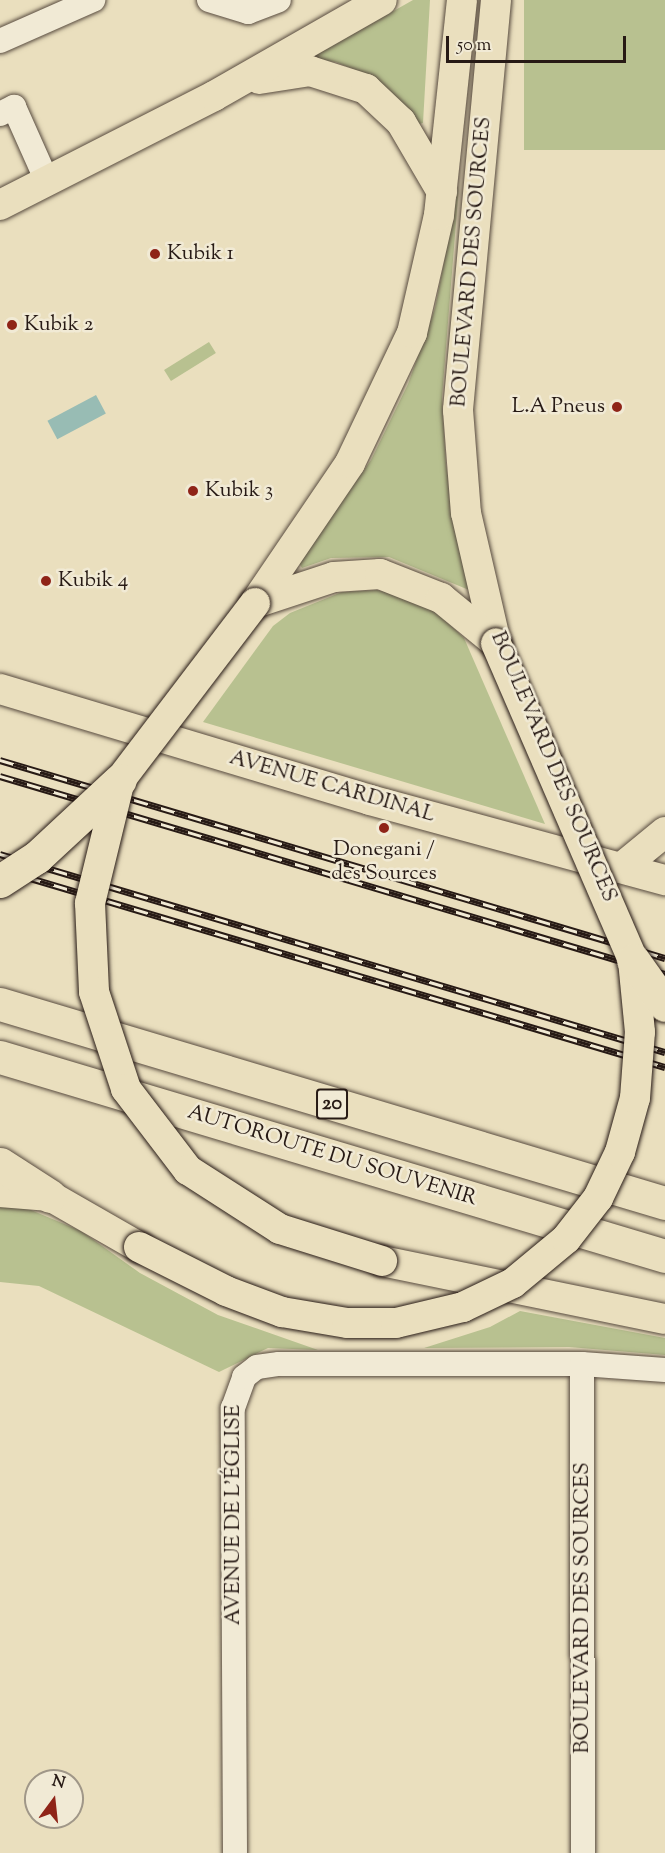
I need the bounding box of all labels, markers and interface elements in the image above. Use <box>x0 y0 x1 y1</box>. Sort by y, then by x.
scale bar <box>449 24 629 62</box>
text: 50 m <box>457 33 491 59</box>
street label: BOULEVARD DES SOURCES <box>447 116 497 408</box>
place label: Kubik 1 <box>167 241 234 267</box>
marker: Kubik 1 <box>148 247 162 261</box>
place label: Kubik 2 <box>24 312 94 338</box>
marker: Kubik 2 <box>5 318 19 332</box>
place label: L.A Pneus <box>512 394 605 420</box>
marker: L.A Pneus <box>610 400 624 414</box>
place label: Kubik 3 <box>205 478 273 504</box>
marker: Kubik 3 <box>186 484 200 498</box>
place label: Kubik 4 <box>58 568 128 594</box>
marker: Kubik 4 <box>39 574 53 588</box>
street label: BOULEVARD DES SOURCES <box>484 628 622 906</box>
street label: AVENUE CARDINAL <box>226 746 438 828</box>
marker: Donegani / des Sources <box>377 821 391 835</box>
place label: Donegani / des Sources <box>331 837 437 887</box>
road number: 20 <box>316 1087 348 1121</box>
street label: AUTOROUTE DU SOUVENIR <box>184 1100 480 1212</box>
street label: AVENUE DE L'ÉGLISE <box>221 1405 247 1625</box>
street label: BOULEVARD DES SOURCES <box>570 1462 596 1754</box>
north arrow <box>24 1769 84 1829</box>
text: N <box>49 1770 67 1796</box>

